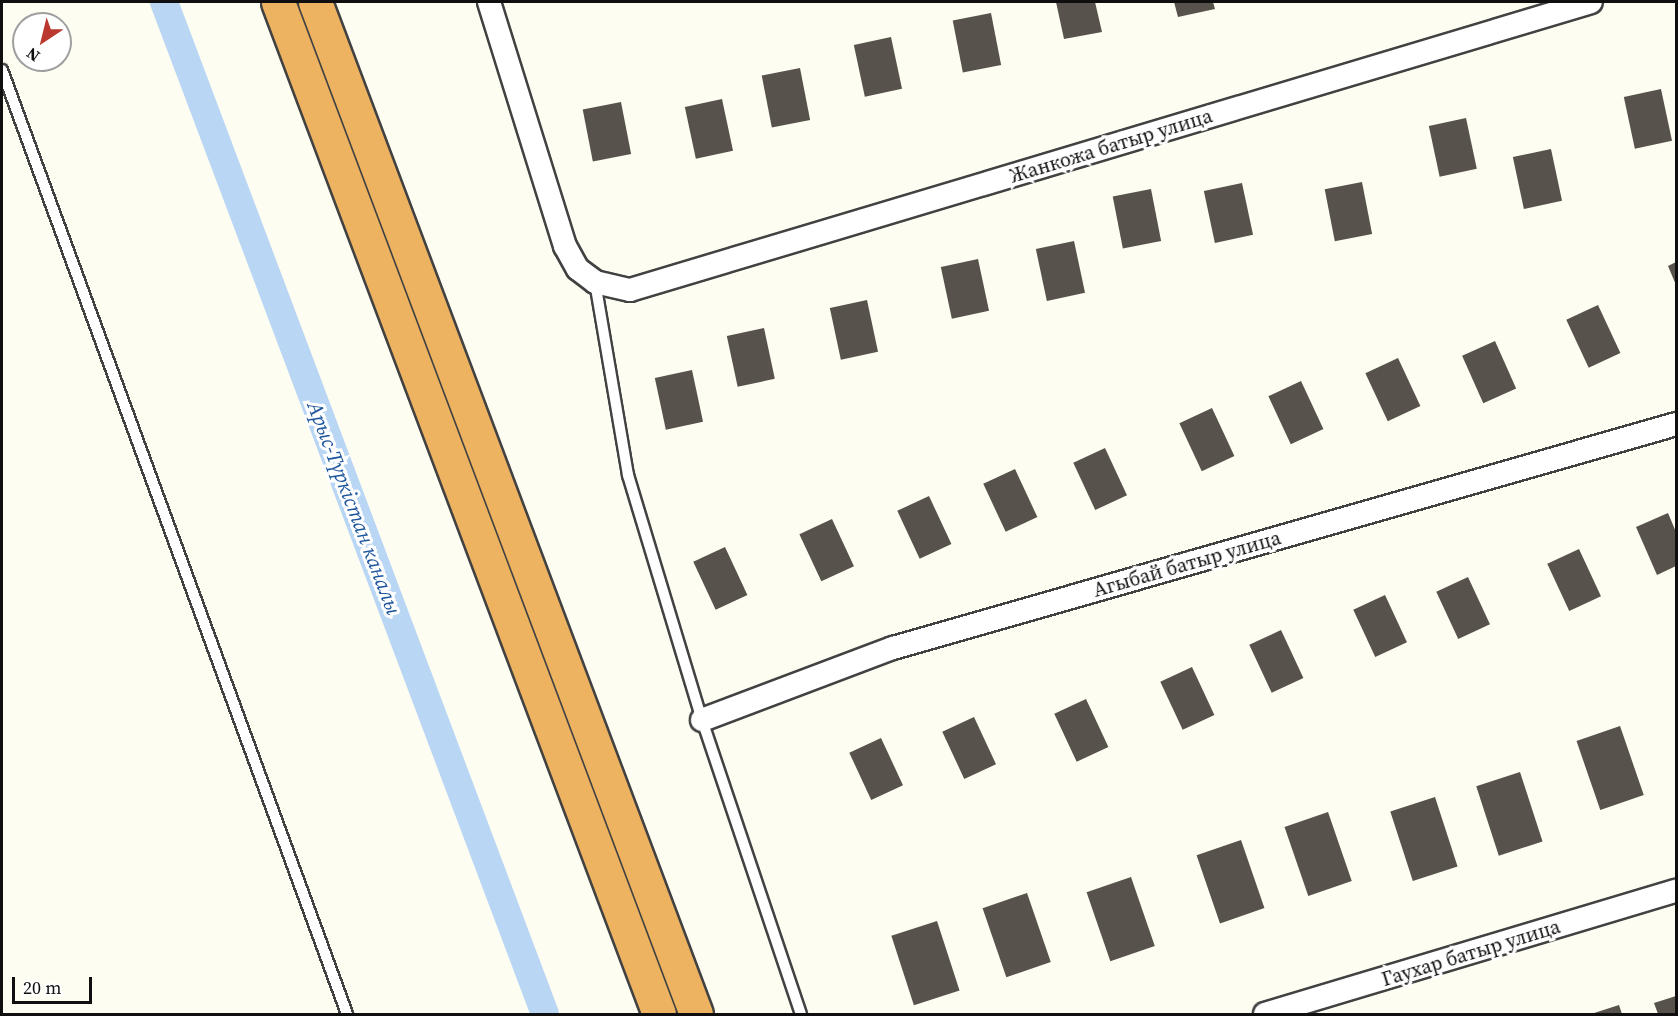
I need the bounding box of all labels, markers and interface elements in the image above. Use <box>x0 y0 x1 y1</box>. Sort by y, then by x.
north arrow <box>12 12 72 72</box>
text: N <box>22 43 44 67</box>
street label: Жанкожа батыр улица <box>1007 104 1215 188</box>
water label: Арыс-Түркістан каналы <box>302 398 406 618</box>
street label: Агыбай батыр улица <box>1090 526 1284 602</box>
street label: Гаухар батыр улица <box>1379 914 1563 992</box>
scale bar <box>15 965 94 1003</box>
text: 20 m <box>23 975 61 1000</box>

